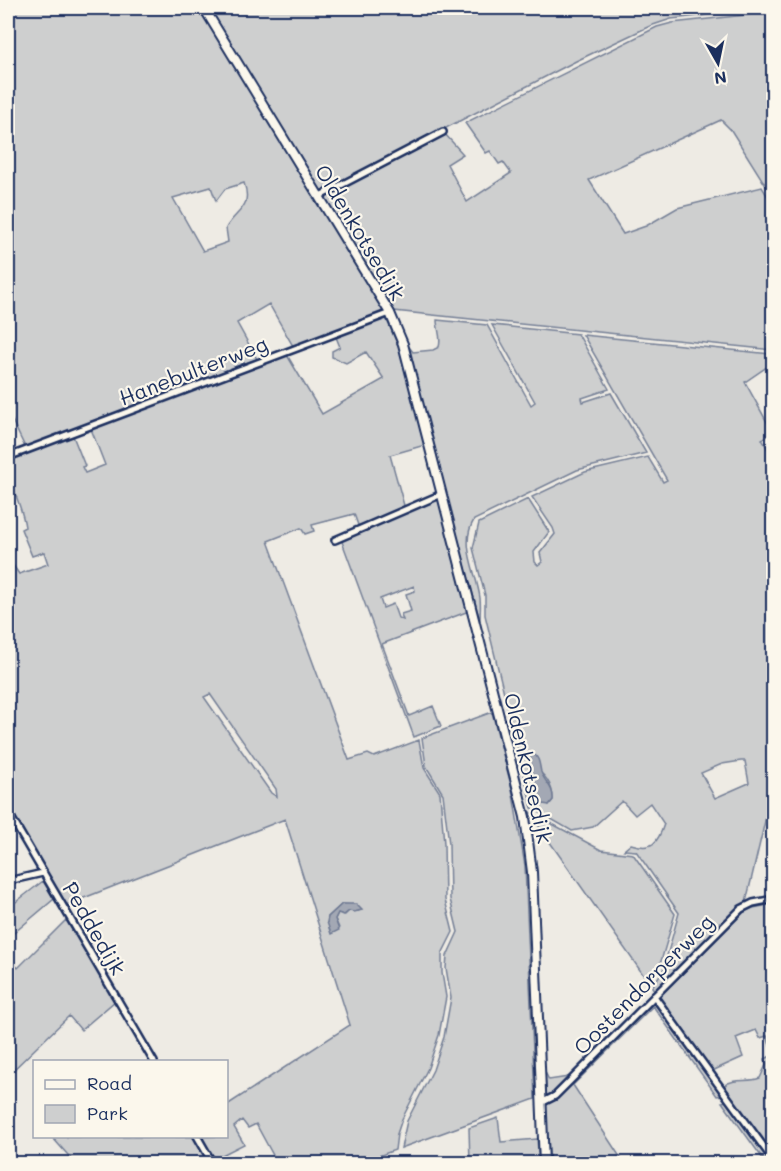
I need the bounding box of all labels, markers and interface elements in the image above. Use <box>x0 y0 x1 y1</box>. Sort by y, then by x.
north arrow <box>688 33 748 93</box>
text: N <box>713 67 728 90</box>
street label: Oldenkotsedijk <box>310 159 412 305</box>
street label: Hanebulterweg <box>115 329 271 411</box>
street label: Oldenkotsedijk <box>499 690 559 846</box>
street label: Peddedijk <box>57 876 133 980</box>
street label: Oostendorperweg <box>567 908 719 1060</box>
legend <box>33 1060 228 1138</box>
text: Road <box>87 1071 132 1095</box>
text: Park <box>87 1101 128 1125</box>

